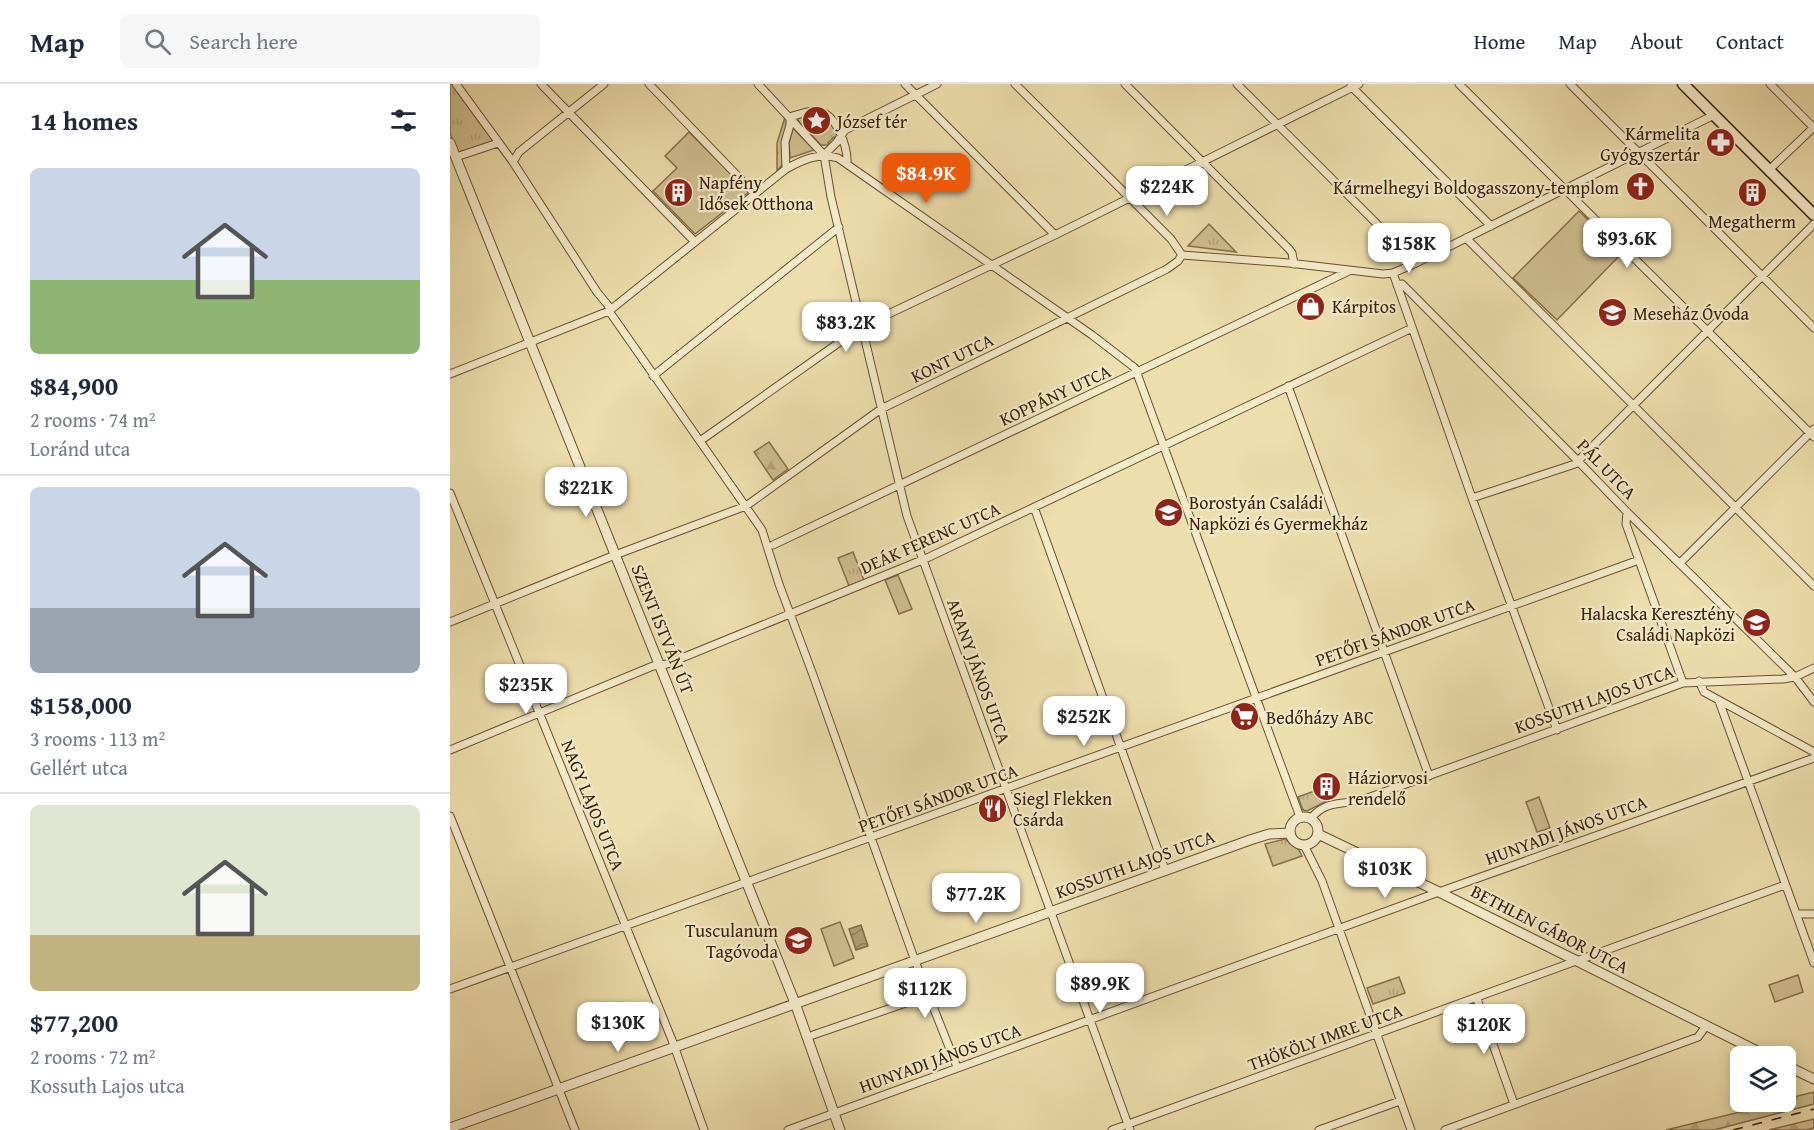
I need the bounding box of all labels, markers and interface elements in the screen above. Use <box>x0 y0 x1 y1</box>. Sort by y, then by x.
search box <box>120 14 540 68</box>
text: Map <box>30 21 84 62</box>
icon: search <box>141 25 174 58</box>
text: Search here <box>189 25 298 57</box>
text: Home <box>1474 26 1525 57</box>
text: Map <box>1558 26 1597 57</box>
text: About <box>1630 26 1683 57</box>
text: Contact <box>1716 26 1784 57</box>
text: 14 homes <box>30 101 138 140</box>
icon: filters <box>387 104 420 137</box>
place icon: József tér <box>800 105 832 137</box>
place label: József tér <box>835 108 908 135</box>
place label: Kármelita Gyógyszertár <box>1600 120 1701 168</box>
pharmacy icon: Kármelita Gyógyszertár <box>1705 127 1737 159</box>
pin: $84.9K <box>877 153 975 204</box>
text: $84.9K <box>896 158 956 187</box>
pin: $224K <box>1125 166 1209 217</box>
place label: Napfény Idősek Otthona <box>699 169 814 217</box>
text: $224K <box>1140 171 1194 200</box>
church icon: Kármelhegyi Boldogasszony-templom <box>1624 171 1656 203</box>
place label: Kármelhegyi Boldogasszony-templom <box>1333 174 1619 201</box>
building icon: Napfény Idősek Otthona <box>662 176 694 208</box>
building icon: Megatherm <box>1736 176 1768 208</box>
icon: home <box>171 207 279 315</box>
place label: Megatherm <box>1708 208 1796 235</box>
pin: $93.6K <box>1578 218 1676 269</box>
pin: $158K <box>1367 223 1451 274</box>
text: $93.6K <box>1597 223 1657 252</box>
text: $158K <box>1382 228 1436 257</box>
shop icon: Kárpitos <box>1295 290 1327 322</box>
place label: Kárpitos <box>1332 293 1396 320</box>
school or university icon: Meseház Óvoda <box>1596 297 1628 329</box>
place label: Meseház Óvoda <box>1633 300 1750 327</box>
pin: $83.2K <box>797 302 895 353</box>
text: $83.2K <box>816 307 876 336</box>
street label: KONT UTCA <box>906 326 998 390</box>
street label: KOPPÁNY UTCA <box>995 357 1115 433</box>
text: $84,900 <box>30 366 118 405</box>
text: 2 rooms · 74 m² <box>30 405 156 434</box>
street label: PÁL UTCA <box>1571 432 1643 506</box>
text: Loránd utca <box>30 434 130 463</box>
pin: $221K <box>544 467 628 518</box>
text: $221K <box>559 472 613 501</box>
place label: Borostyán Családi Napközi és Gyermekház <box>1189 489 1368 537</box>
street label: DEÁK FERENC UTCA <box>856 495 1004 581</box>
school or university icon: Borostyán Családi Napközi és Gyermekház <box>1152 496 1184 528</box>
icon: home <box>171 526 279 634</box>
street label: SZENT ISTVÁN ÚT <box>625 560 701 698</box>
street label: PETŐFI SÁNDOR UTCA <box>1311 591 1479 673</box>
street label: ARANY JÁNOS UTCA <box>940 595 1018 748</box>
place label: Halacska Keresztény Családi Napközi <box>1581 600 1735 648</box>
school or university icon: Halacska Keresztény Családi Napközi <box>1740 607 1772 639</box>
street label: KOSSUTH LAJOS UTCA <box>1511 658 1677 740</box>
pin: $235K <box>484 664 568 715</box>
text: $235K <box>499 669 553 698</box>
text: $158,000 <box>30 685 132 724</box>
pin: $252K <box>1042 696 1126 747</box>
text: $252K <box>1057 701 1111 730</box>
supermarket icon: Bedőházy ABC <box>1229 701 1261 733</box>
place label: Bedőházy ABC <box>1266 704 1374 731</box>
text: 3 rooms · 113 m² <box>30 724 165 753</box>
street label: NAGY LAJOS UTCA <box>554 736 632 875</box>
text: Gellért utca <box>30 753 128 782</box>
street label: PETŐFI SÁNDOR UTCA <box>854 757 1022 839</box>
place label: Háziorvosi rendelő <box>1348 764 1428 812</box>
building icon: Háziorvosi rendelő <box>1311 771 1343 803</box>
place label: Siegl Flekken Csárda <box>1013 785 1112 833</box>
street label: HUNYADI JÁNOS UTCA <box>1481 788 1651 872</box>
restaurant icon: Siegl Flekken Csárda <box>976 792 1008 824</box>
street label: KOSSUTH LAJOS UTCA <box>1052 823 1218 905</box>
icon: home <box>171 844 279 952</box>
pin: $103K <box>1343 848 1427 899</box>
text: $103K <box>1358 853 1412 882</box>
pin: $77.2K <box>927 873 1025 924</box>
street label: BETHLEN GÁBOR UTCA <box>1466 877 1634 981</box>
text: $77.2K <box>946 878 1006 907</box>
place label: Tusculanum Tagóvoda <box>685 917 778 965</box>
school or university icon: Tusculanum Tagóvoda <box>783 924 815 956</box>
pin: $89.9K <box>1051 963 1149 1014</box>
pin: $112K <box>883 968 967 1019</box>
text: $89.9K <box>1070 968 1130 997</box>
text: $112K <box>898 973 952 1002</box>
street label: THÖKÖLY IMRE UTCA <box>1244 996 1406 1078</box>
pin: $130K <box>576 1002 660 1053</box>
text: $77,200 <box>30 1003 118 1042</box>
pin: $120K <box>1442 1004 1526 1055</box>
text: $130K <box>591 1007 645 1036</box>
text: $120K <box>1457 1009 1511 1038</box>
street label: HUNYADI JÁNOS UTCA <box>855 1016 1025 1100</box>
text: 2 rooms · 72 m² <box>30 1042 156 1071</box>
map controls <box>1730 1046 1796 1112</box>
button: layers <box>1730 1046 1796 1112</box>
text: Kossuth Lajos utca <box>30 1071 185 1100</box>

